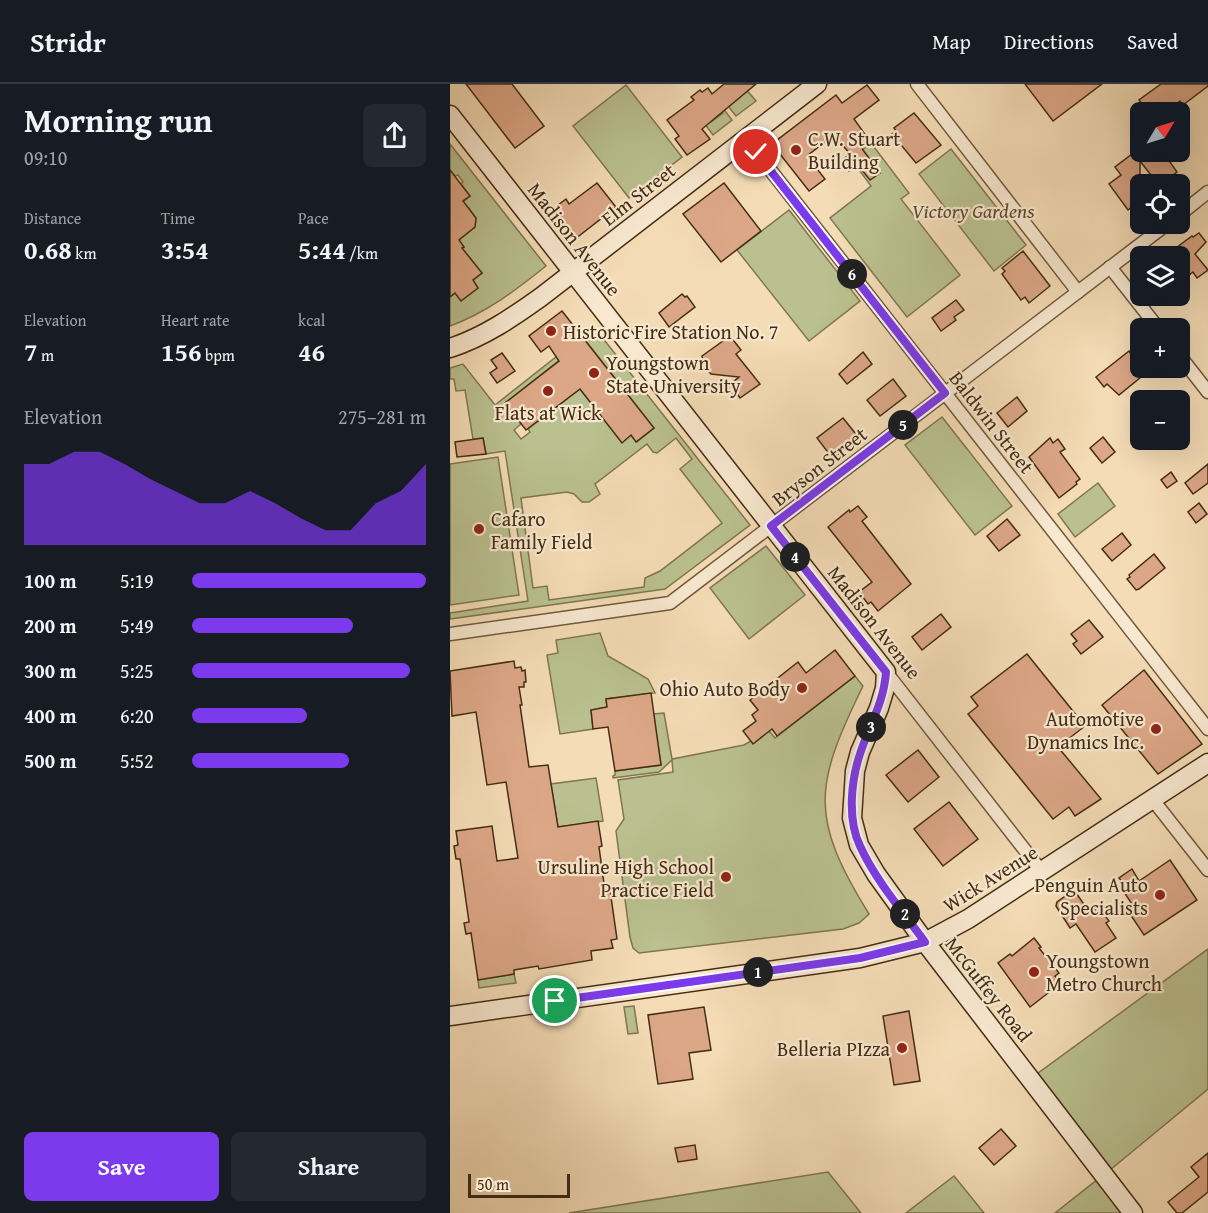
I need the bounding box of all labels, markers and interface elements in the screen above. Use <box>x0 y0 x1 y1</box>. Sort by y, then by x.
text: Stridr <box>30 21 106 62</box>
text: Map <box>932 26 971 57</box>
text: Directions <box>1004 26 1094 57</box>
text: Saved <box>1127 26 1178 57</box>
text: Morning run <box>24 96 213 144</box>
north arrow <box>1130 102 1190 162</box>
map controls <box>1130 102 1190 450</box>
button: share <box>363 104 426 167</box>
place label: C.W. Stuart Building <box>808 124 900 176</box>
pin <box>730 126 781 177</box>
icon: check <box>739 135 772 168</box>
text: 09:10 <box>24 143 67 172</box>
marker: C.W. Stuart Building <box>789 143 803 157</box>
street label: Elm Street <box>595 156 681 232</box>
button: locate <box>1130 174 1190 234</box>
street label: Madison Avenue <box>521 176 629 302</box>
park label: Victory Gardens <box>912 196 1035 225</box>
text: Distance <box>24 206 81 230</box>
text: Time <box>161 206 195 230</box>
text: Pace <box>298 206 329 230</box>
text: 0.68 <box>24 230 72 269</box>
text: 3:54 <box>161 230 209 269</box>
text: 5:44 <box>298 230 346 269</box>
text: km <box>72 241 96 265</box>
text: /km <box>346 241 378 265</box>
button: layers <box>1130 246 1190 306</box>
pin: 6 <box>837 259 867 289</box>
text: 6 <box>848 262 856 286</box>
text: Elevation <box>24 308 87 332</box>
text: Heart rate <box>161 308 230 332</box>
text: kcal <box>298 308 325 332</box>
place label: Historic Fire Station No. 7 <box>563 317 778 346</box>
button: + <box>1130 318 1190 378</box>
marker: Historic Fire Station No. 7 <box>544 324 558 338</box>
text: 7 <box>24 332 37 371</box>
text: 156 <box>161 332 201 371</box>
text: 46 <box>298 332 325 371</box>
text: m <box>37 343 54 367</box>
text: bpm <box>201 343 235 367</box>
place label: Youngstown State University <box>606 348 741 400</box>
street label: Baldwin Street <box>943 365 1041 479</box>
marker: Youngstown State University <box>587 366 601 380</box>
marker: Flats at Wick <box>541 384 555 398</box>
button: − <box>1130 390 1190 450</box>
place label: Flats at Wick <box>495 398 602 427</box>
text: Elevation <box>24 402 102 431</box>
text: 275–281 m <box>338 402 426 431</box>
pin: 5 <box>888 410 918 440</box>
text: 5 <box>899 413 907 437</box>
street label: Bryson Street <box>765 420 873 512</box>
place label: Cafaro Family Field <box>491 504 593 556</box>
marker: Cafaro Family Field <box>472 522 486 536</box>
pin: 4 <box>780 542 810 572</box>
text: 4 <box>791 545 799 569</box>
street label: Madison Avenue <box>821 559 929 685</box>
text: 100 m <box>24 566 77 595</box>
text: 5:19 <box>120 566 154 595</box>
text: 200 m <box>24 611 77 640</box>
text: 5:49 <box>120 611 154 640</box>
text: 300 m <box>24 656 77 685</box>
text: 5:25 <box>120 656 154 685</box>
place label: Ohio Auto Body <box>660 674 790 703</box>
marker: Ohio Auto Body <box>795 681 809 695</box>
text: 400 m <box>24 701 77 730</box>
text: 6:20 <box>120 701 154 730</box>
place label: Automotive Dynamics Inc. <box>1027 704 1144 756</box>
pin: 3 <box>856 712 886 742</box>
text: 3 <box>867 715 875 739</box>
marker: Automotive Dynamics Inc. <box>1149 722 1163 736</box>
text: 500 m <box>24 746 77 775</box>
text: 5:52 <box>120 746 154 775</box>
street label: Wick Avenue <box>937 837 1043 919</box>
place label: Ursuline High School Practice Field <box>538 852 714 904</box>
marker: Ursuline High School Practice Field <box>719 870 733 884</box>
place label: Penguin Auto Specialists <box>1034 870 1148 922</box>
marker: Penguin Auto Specialists <box>1153 888 1167 902</box>
pin: 2 <box>890 899 920 929</box>
text: 2 <box>901 902 909 926</box>
street label: McGuffey Road <box>939 930 1040 1048</box>
place label: Youngstown Metro Church <box>1046 946 1162 998</box>
pin: 1 <box>743 957 773 987</box>
text: 1 <box>754 960 762 984</box>
marker: Youngstown Metro Church <box>1027 965 1041 979</box>
pin <box>529 975 580 1026</box>
icon: arrive <box>538 984 571 1017</box>
place label: Belleria PIzza <box>777 1034 891 1063</box>
marker: Belleria PIzza <box>895 1041 909 1055</box>
button: Save <box>24 1132 219 1201</box>
button: Share <box>231 1132 426 1201</box>
scale bar <box>468 1171 570 1198</box>
text: 50 m <box>477 1172 509 1196</box>

